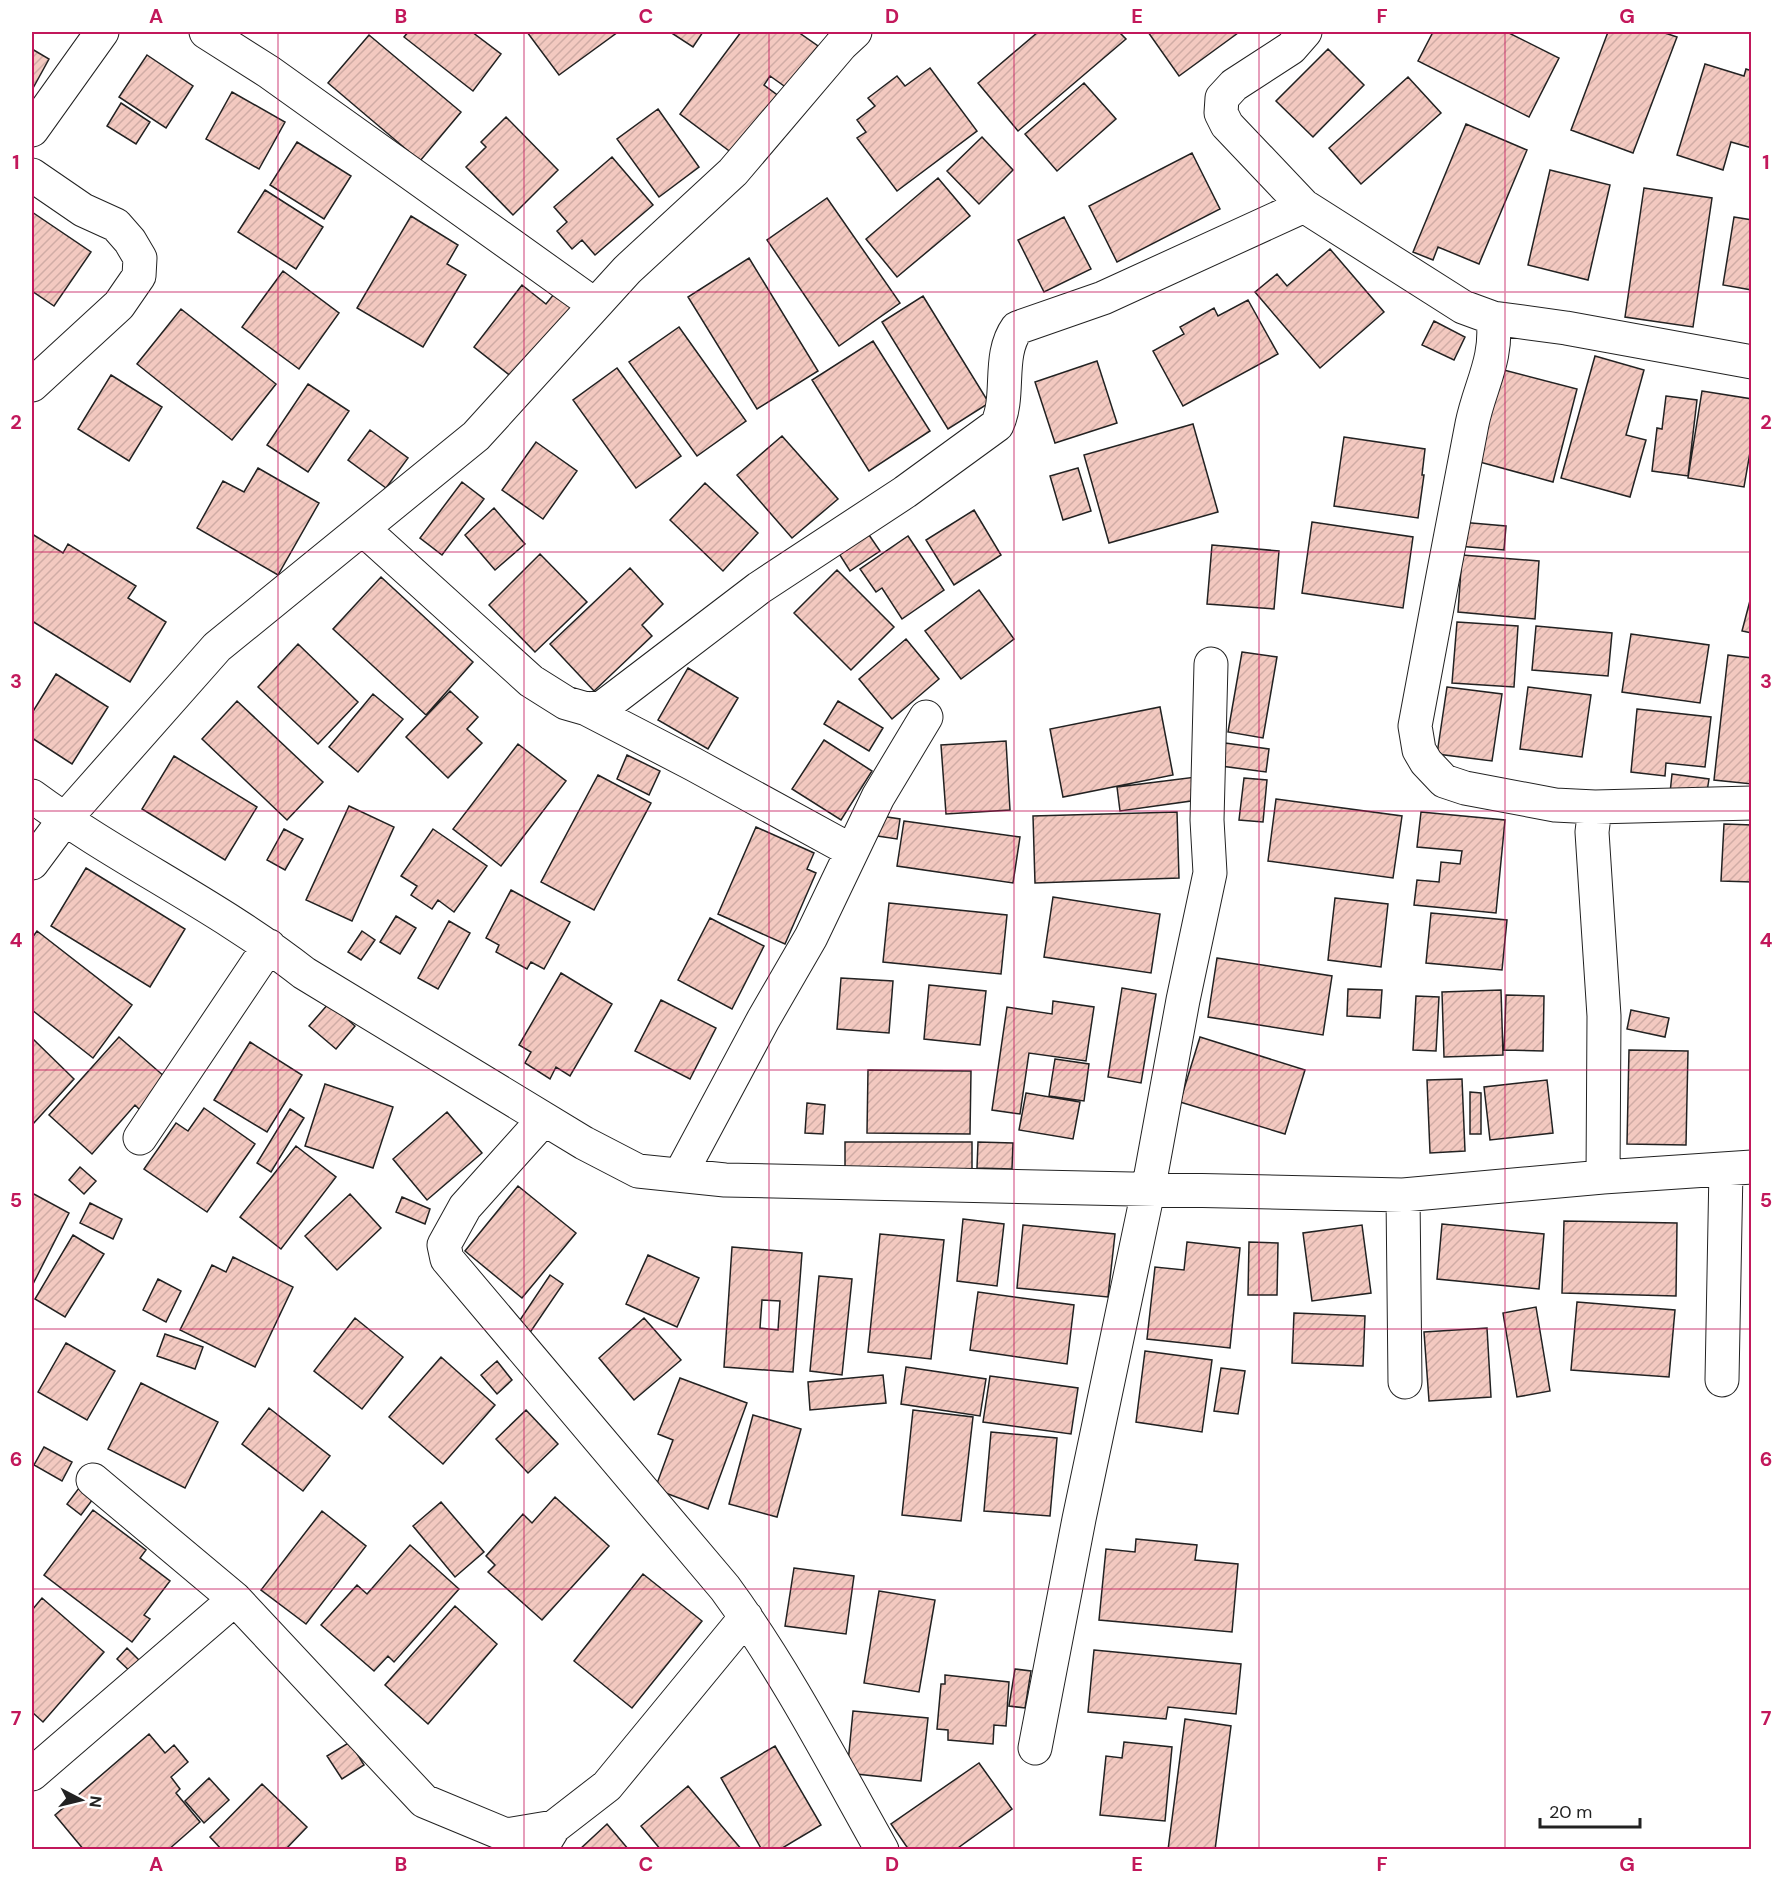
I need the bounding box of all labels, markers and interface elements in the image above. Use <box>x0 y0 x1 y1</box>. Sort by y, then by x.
text: A <box>149 3 163 29</box>
text: B <box>395 3 407 29</box>
text: C <box>639 3 653 29</box>
text: D <box>885 3 899 29</box>
text: E <box>1131 3 1143 29</box>
text: F <box>1376 3 1388 29</box>
text: G <box>1619 3 1635 29</box>
text: 1 <box>12 149 20 175</box>
text: 1 <box>1762 149 1770 175</box>
text: 2 <box>10 409 22 435</box>
text: 2 <box>1760 409 1772 435</box>
text: 3 <box>10 668 22 694</box>
text: 3 <box>1760 668 1772 694</box>
text: 4 <box>10 927 23 953</box>
text: 4 <box>1760 927 1773 953</box>
text: 5 <box>10 1187 22 1213</box>
text: 5 <box>1760 1187 1772 1213</box>
text: 6 <box>10 1446 22 1472</box>
text: 6 <box>1760 1446 1772 1472</box>
text: 7 <box>11 1705 22 1731</box>
text: 7 <box>1761 1705 1772 1731</box>
north arrow <box>51 1770 111 1830</box>
scale bar <box>1540 1791 1640 1829</box>
text: N <box>84 1795 107 1809</box>
text: 20 m <box>1549 1800 1592 1824</box>
text: A <box>149 1851 163 1877</box>
text: B <box>395 1851 407 1877</box>
text: C <box>639 1851 653 1877</box>
text: D <box>885 1851 899 1877</box>
text: E <box>1131 1851 1143 1877</box>
text: F <box>1376 1851 1388 1877</box>
text: G <box>1619 1851 1635 1877</box>

